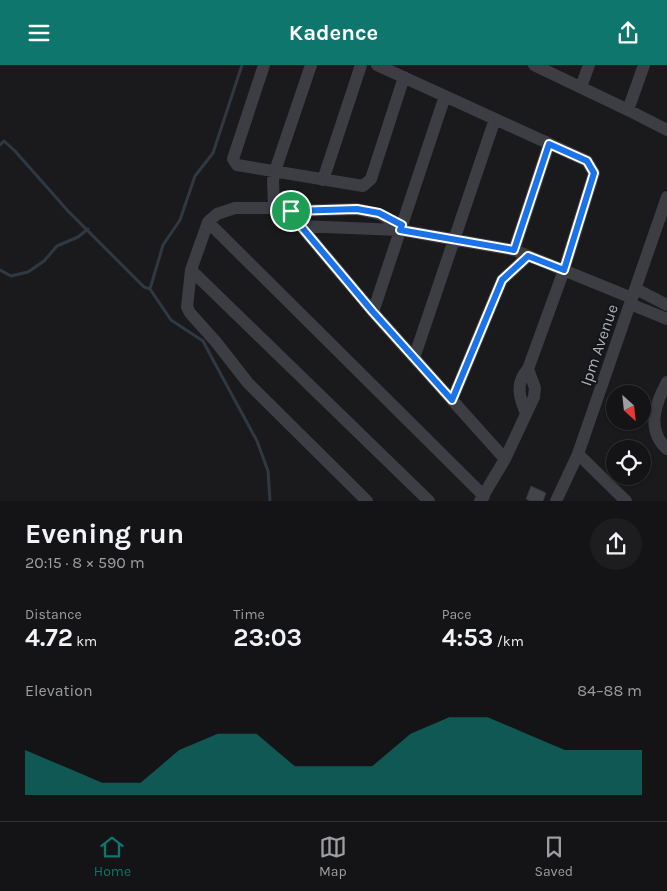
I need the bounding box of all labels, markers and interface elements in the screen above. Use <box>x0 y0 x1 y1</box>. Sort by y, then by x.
icon: menu <box>25 19 53 47</box>
icon: share <box>614 19 642 47</box>
text: Kadence <box>289 20 378 46</box>
pin <box>270 190 312 232</box>
icon: arrive <box>277 197 305 225</box>
street label: Ipm Avenue <box>576 302 622 388</box>
north arrow <box>606 385 651 430</box>
map controls <box>606 385 651 485</box>
button: locate <box>606 440 651 485</box>
text: Evening run <box>25 517 184 550</box>
button: share <box>590 518 642 570</box>
text: 20:15 · 8 × 590 m <box>25 553 145 572</box>
text: Distance <box>25 606 82 623</box>
text: Time <box>233 606 265 623</box>
text: Pace <box>442 606 472 623</box>
text: 4.72 <box>25 623 73 652</box>
text: 23:03 <box>233 623 302 652</box>
text: 4:53 <box>442 623 493 652</box>
text: km <box>73 633 97 650</box>
text: /km <box>493 633 524 650</box>
text: Elevation <box>25 681 93 700</box>
text: 84–88 m <box>577 681 642 700</box>
tab: Home <box>94 833 131 880</box>
tab: Map <box>319 833 347 880</box>
tab: Saved <box>534 833 573 880</box>

